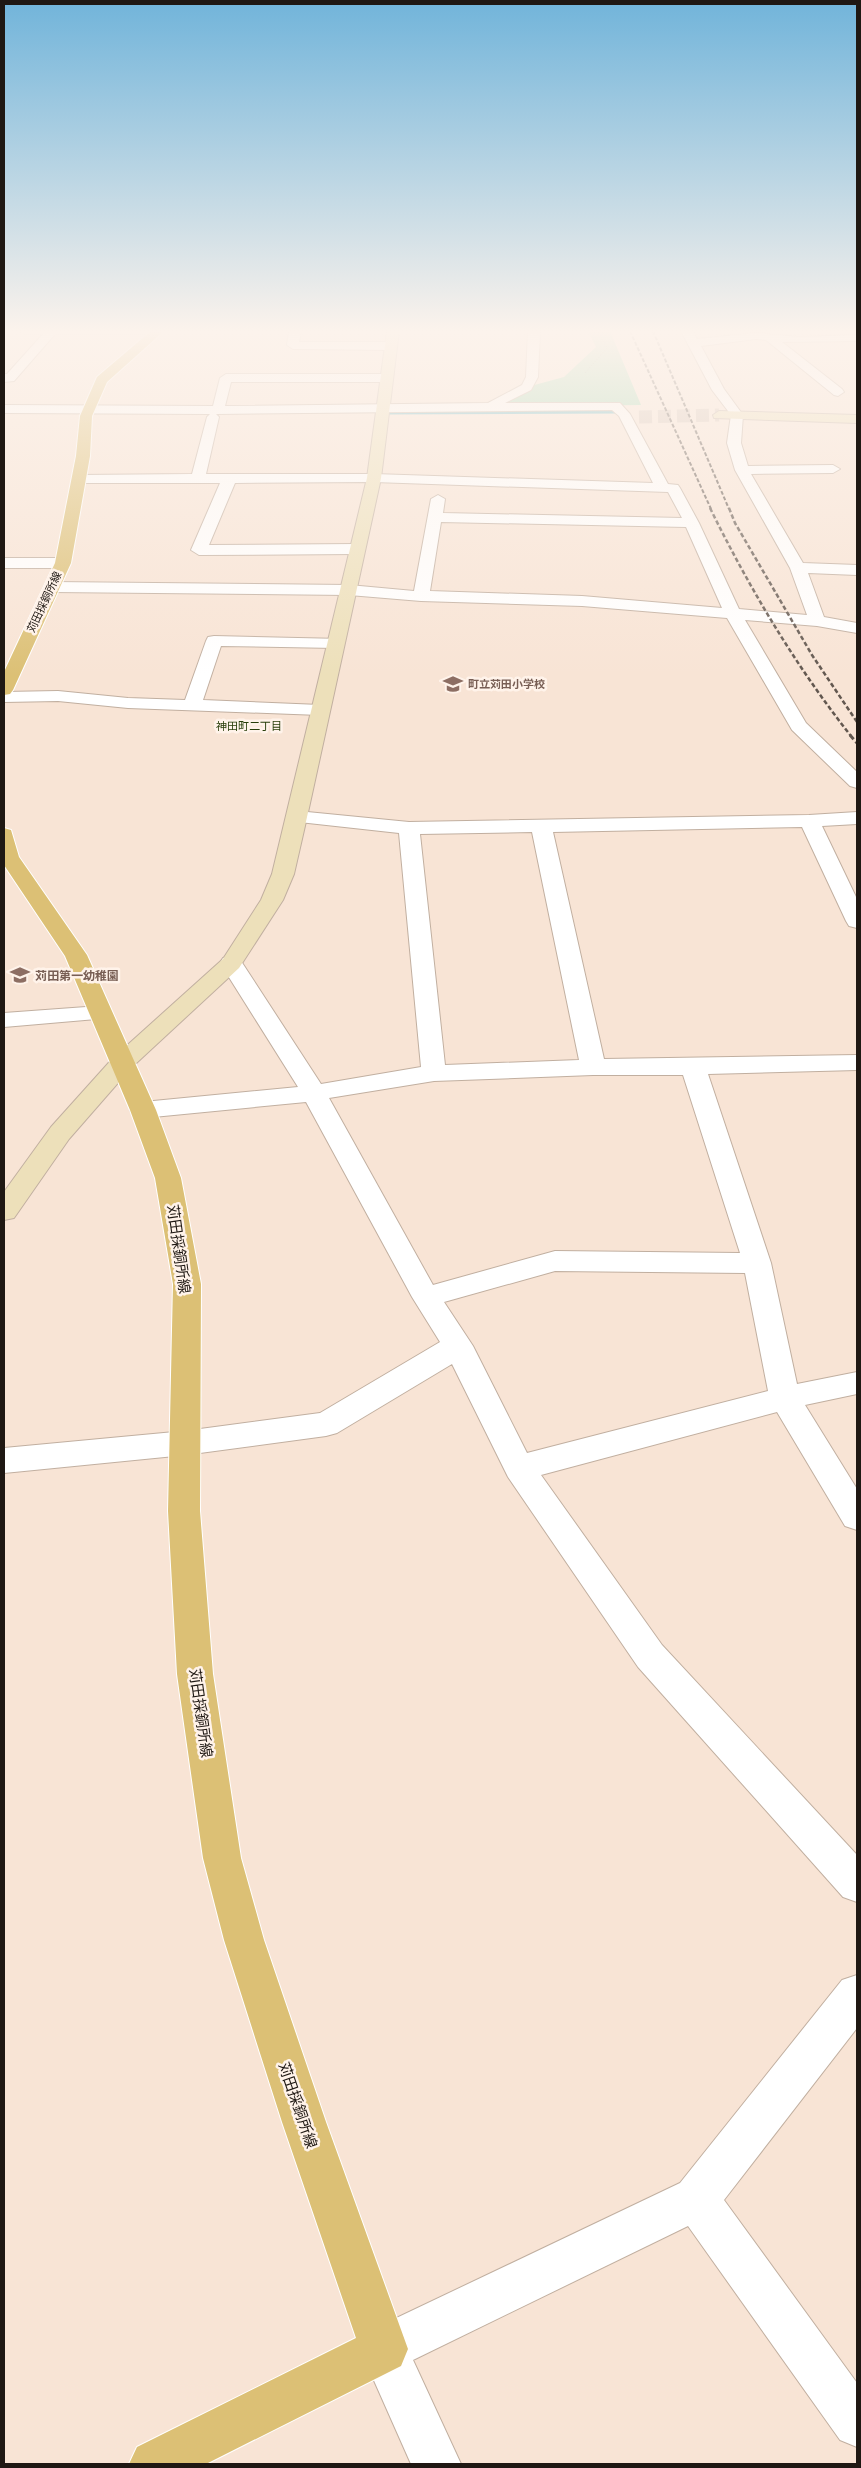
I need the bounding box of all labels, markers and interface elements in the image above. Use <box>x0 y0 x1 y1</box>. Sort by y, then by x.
street label: 苅田採銅所線 <box>24 569 64 635</box>
school or university icon: 町立苅田小学校 <box>442 673 464 695</box>
place label: 町立苅田小学校 <box>468 677 545 691</box>
district label: 神田町二丁目 <box>216 719 282 733</box>
school or university icon: 苅田第一幼稚園 <box>9 964 31 986</box>
place label: 苅田第一幼稚園 <box>35 968 119 983</box>
street label: 苅田採銅所線 <box>163 1203 195 1295</box>
street label: 苅田採銅所線 <box>185 1667 217 1759</box>
street label: 苅田採銅所線 <box>274 2059 322 2151</box>

